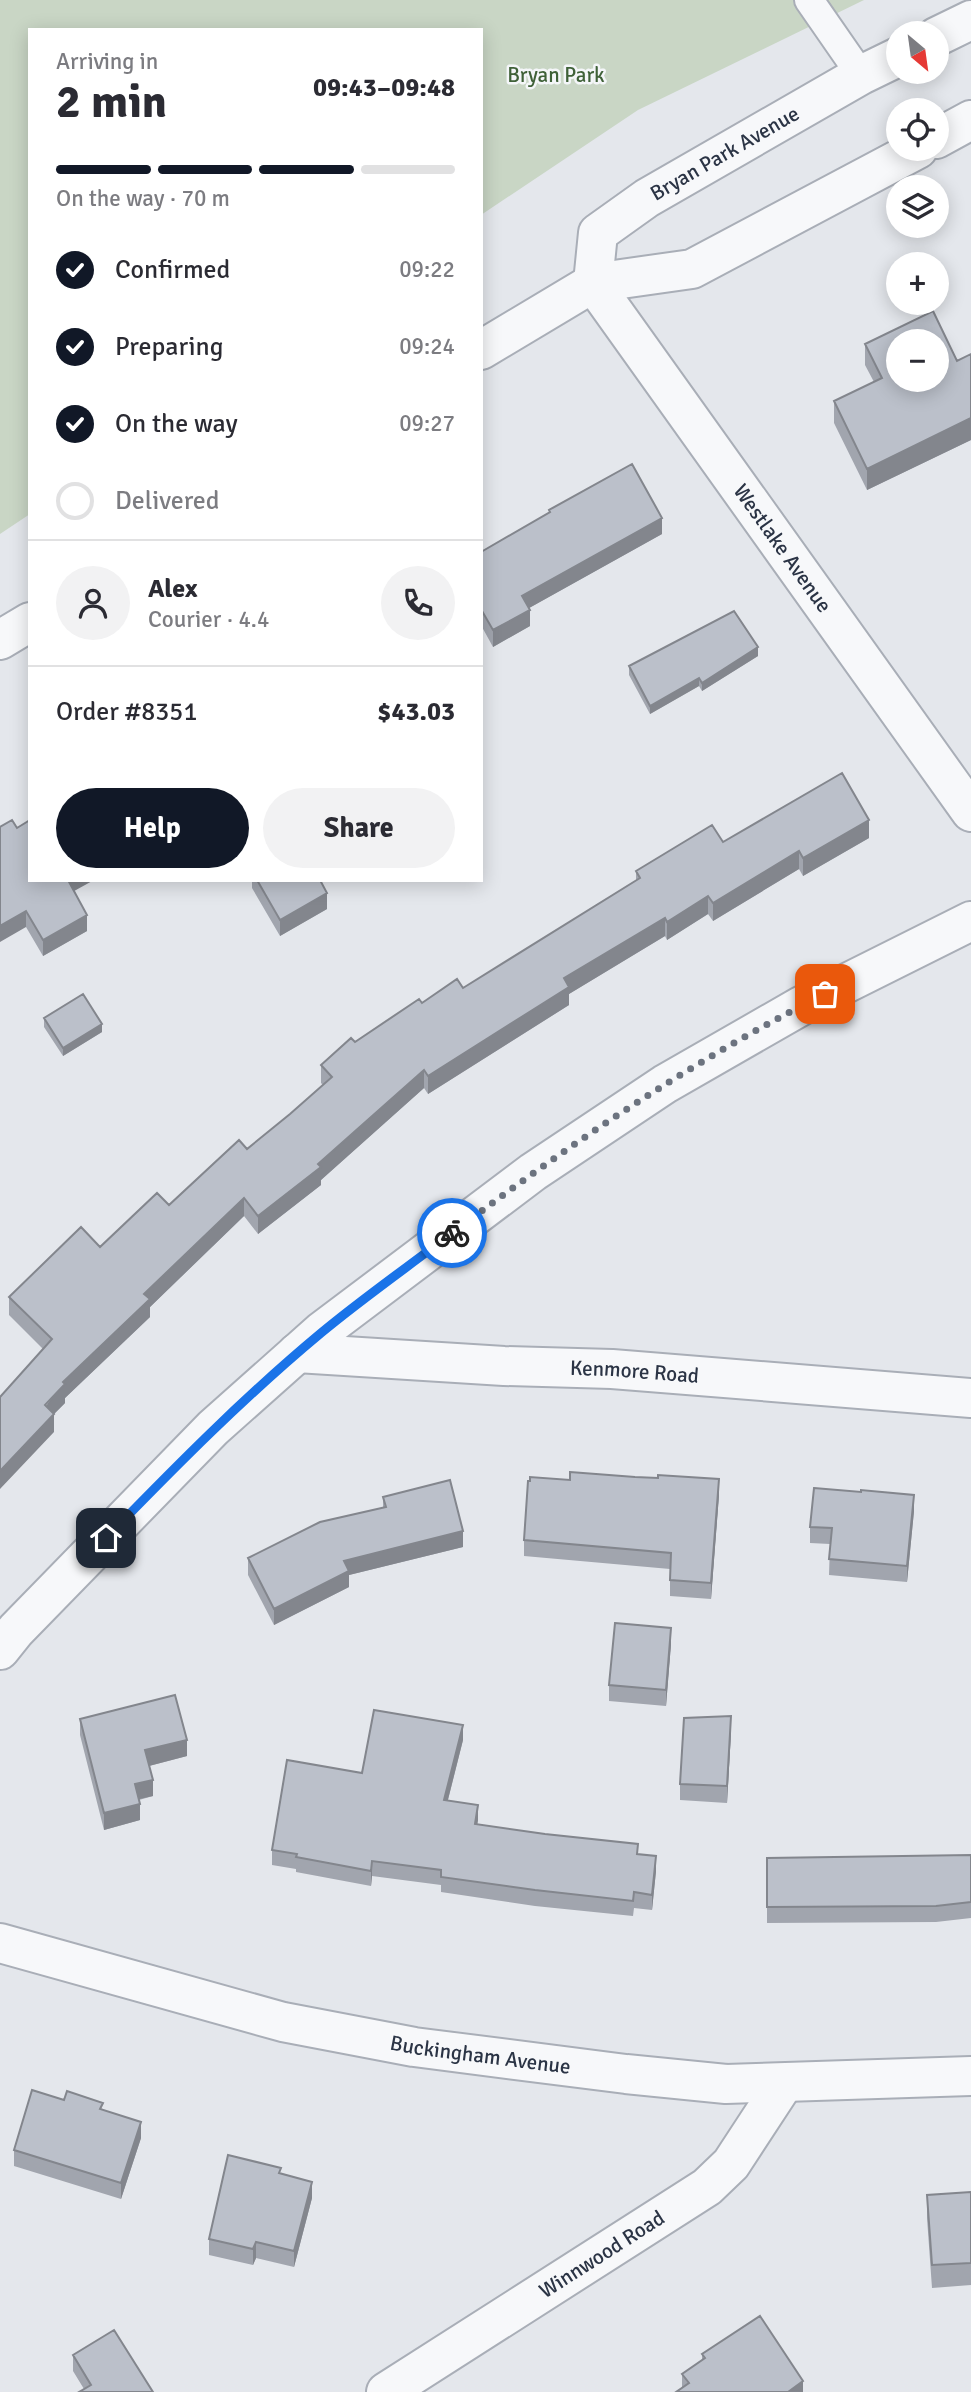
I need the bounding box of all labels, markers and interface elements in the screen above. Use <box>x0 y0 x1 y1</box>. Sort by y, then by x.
north arrow <box>886 21 948 84</box>
map controls <box>886 21 949 392</box>
text: Arriving in <box>56 47 158 76</box>
park label: Bryan Park <box>507 62 605 88</box>
text: 09:43–09:48 <box>313 72 455 104</box>
text: 2 min <box>56 74 167 130</box>
button: locate <box>886 98 949 161</box>
street label: Bryan Park Avenue <box>645 100 804 206</box>
button: layers <box>886 175 949 238</box>
text: On the way · 70 m <box>56 184 230 213</box>
icon: check <box>56 251 94 289</box>
button: + <box>886 252 949 315</box>
text: Confirmed <box>115 254 230 286</box>
text: 09:22 <box>399 255 455 284</box>
icon: check <box>56 328 94 366</box>
button: − <box>886 329 949 392</box>
text: Preparing <box>115 331 223 363</box>
text: 09:24 <box>399 332 455 361</box>
icon: check <box>56 405 94 443</box>
text: On the way <box>115 408 238 440</box>
text: 09:27 <box>399 409 455 438</box>
street label: Westlake Avenue <box>728 479 837 618</box>
text: Delivered <box>115 485 220 517</box>
button: person <box>56 566 130 640</box>
button: phone <box>381 566 455 640</box>
text: Alex <box>148 573 198 605</box>
text: Courier · 4.4 <box>148 605 269 634</box>
text: Order #8351 <box>56 696 197 728</box>
text: $43.03 <box>377 696 455 728</box>
button: Help <box>56 788 249 868</box>
button: Share <box>263 788 455 868</box>
pin <box>795 964 855 1024</box>
icon: bag <box>806 975 844 1013</box>
courier <box>417 1198 487 1268</box>
icon: bike <box>433 1214 471 1252</box>
street label: Kenmore Road <box>570 1355 700 1389</box>
pin <box>76 1508 136 1568</box>
icon: home <box>87 1519 125 1557</box>
street label: Buckingham Avenue <box>388 2030 572 2080</box>
street label: Winnwood Road <box>534 2205 669 2304</box>

